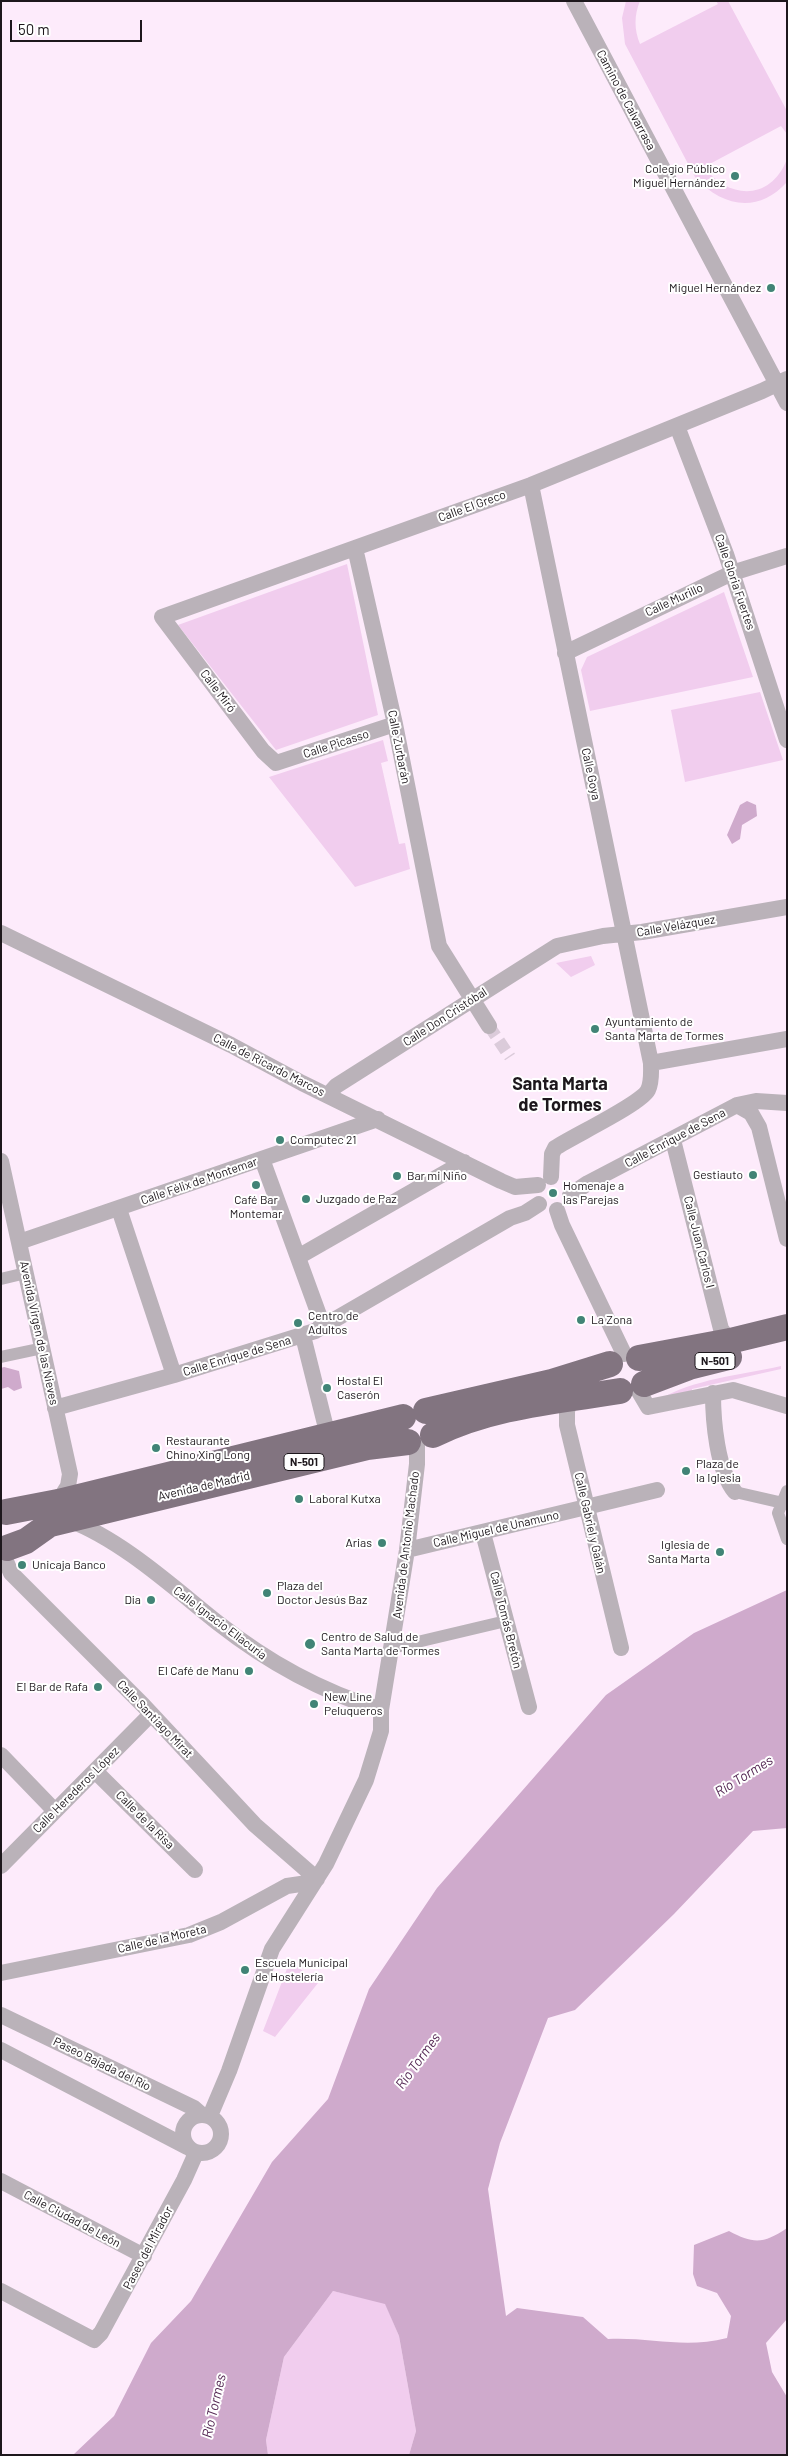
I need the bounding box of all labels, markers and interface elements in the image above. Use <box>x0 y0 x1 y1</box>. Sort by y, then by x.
scale bar <box>12 10 145 42</box>
text: 50 m <box>18 20 50 38</box>
street label: Camino de Calvarrasa <box>593 47 659 153</box>
place label: Colegio Público Miguel Hernández <box>633 162 725 190</box>
marker: Colegio Público Miguel Hernández <box>729 170 741 182</box>
place label: Miguel Hernández <box>669 281 761 295</box>
marker: Miguel Hernández <box>765 282 777 294</box>
street label: Calle El Greco <box>436 487 508 525</box>
street label: Calle Gloria Fuertes <box>712 532 758 632</box>
street label: Calle Murillo <box>643 580 705 620</box>
street label: Calle Miró <box>197 667 239 715</box>
street label: Calle Zurbarán <box>385 709 413 785</box>
street label: Calle Picasso <box>301 727 371 761</box>
street label: Calle Goya <box>578 747 604 801</box>
street label: Calle Velázquez <box>636 912 716 940</box>
street label: Calle Don Cristóbal <box>400 985 490 1049</box>
place label: Ayuntamiento de Santa Marta de Tormes <box>605 1015 724 1043</box>
marker: Ayuntamiento de Santa Marta de Tormes <box>589 1023 601 1035</box>
street label: Calle de Ricardo Marcos <box>211 1031 327 1099</box>
district label: Santa Marta de Tormes <box>512 1073 608 1116</box>
street label: Calle Enrique de Sena <box>622 1105 728 1171</box>
place label: Computec 21 <box>290 1133 356 1147</box>
marker: Computec 21 <box>274 1134 286 1146</box>
street label: Calle Félix de Montemar <box>139 1154 259 1208</box>
place label: Gestiauto <box>693 1168 743 1182</box>
place label: Bar mi Niño <box>407 1169 467 1183</box>
marker: Gestiauto <box>747 1169 759 1181</box>
marker: Bar mi Niño <box>391 1170 403 1182</box>
marker: Café Bar Montemar <box>250 1179 262 1191</box>
place label: Homenaje a las Parejas <box>563 1179 624 1207</box>
marker: Homenaje a las Parejas <box>547 1187 559 1199</box>
place label: Juzgado de Paz <box>316 1192 397 1206</box>
place label: Café Bar Montemar <box>230 1193 282 1221</box>
marker: Juzgado de Paz <box>300 1193 312 1205</box>
street label: Calle Juan Carlos I <box>681 1195 717 1289</box>
street label: Avenida Virgen de las Nieves <box>17 1260 61 1406</box>
place label: Centro de Adultos <box>308 1309 359 1337</box>
place label: La Zona <box>591 1313 632 1327</box>
marker: La Zona <box>575 1314 587 1326</box>
marker: Centro de Adultos <box>292 1317 304 1329</box>
street label: Calle Enrique de Sena <box>181 1333 293 1379</box>
road number: N-501 <box>695 1352 735 1370</box>
place label: Hostal El Caserón <box>337 1374 383 1402</box>
marker: Hostal El Caserón <box>321 1382 333 1394</box>
place label: Restaurante Chino Xing Long <box>166 1434 250 1462</box>
marker: Restaurante Chino Xing Long <box>150 1442 162 1454</box>
road number: N-501 <box>284 1454 324 1470</box>
place label: Plaza de la Iglesia <box>696 1457 741 1485</box>
marker: Plaza de la Iglesia <box>680 1465 692 1477</box>
street label: Avenida de Madrid <box>157 1468 251 1504</box>
street label: Avenida de Antonio Machado <box>390 1470 422 1620</box>
street label: Calle Gabriel y Galán <box>571 1471 609 1575</box>
place label: Laboral Kutxa <box>309 1492 381 1506</box>
marker: Laboral Kutxa <box>293 1493 305 1505</box>
street label: Calle Miguel de Unamuno <box>432 1508 560 1550</box>
place label: Arias <box>345 1536 372 1550</box>
marker: Arias <box>376 1537 388 1549</box>
place label: Iglesia de Santa Marta <box>648 1538 710 1566</box>
marker: Iglesia de Santa Marta <box>714 1546 726 1558</box>
place label: Unicaja Banco <box>32 1558 106 1572</box>
marker: Unicaja Banco <box>16 1559 28 1571</box>
street label: Calle Tomás Bretón <box>487 1570 525 1670</box>
place label: Plaza del Doctor Jesús Baz <box>277 1579 367 1607</box>
street label: Calle Ignacio Ellacuría <box>171 1583 269 1663</box>
marker: Plaza del Doctor Jesús Baz <box>261 1587 273 1599</box>
place label: Dia <box>124 1593 141 1607</box>
marker: Dia <box>145 1594 157 1606</box>
place label: Centro de Salud de Santa Marta de Tormes <box>321 1630 440 1658</box>
marker: Centro de Salud de Santa Marta de Tormes <box>303 1637 317 1651</box>
place label: El Café de Manu <box>158 1664 239 1678</box>
marker: El Café de Manu <box>243 1665 255 1677</box>
street label: Calle Santiago Mirat <box>114 1677 196 1761</box>
place label: El Bar de Rafa <box>16 1680 88 1694</box>
marker: El Bar de Rafa <box>92 1681 104 1693</box>
place label: New Line Peluqueros <box>324 1690 383 1718</box>
marker: New Line Peluqueros <box>308 1698 320 1710</box>
street label: Calle Herederos López <box>30 1744 122 1836</box>
water label: Río Tormes <box>712 1752 776 1800</box>
street label: Calle de la Risa <box>113 1788 177 1852</box>
street label: Calle de la Moreta <box>116 1922 208 1956</box>
place label: Escuela Municipal de Hostelería <box>255 1956 348 1984</box>
marker: Escuela Municipal de Hostelería <box>239 1964 251 1976</box>
water label: Río Tormes <box>392 2030 444 2092</box>
street label: Paseo Bajada del Río <box>51 2034 153 2094</box>
street label: Calle Ciudad de León <box>21 2187 123 2251</box>
street label: Paseo del Mirador <box>120 2204 176 2292</box>
water label: Río Tormes <box>198 2372 230 2440</box>

